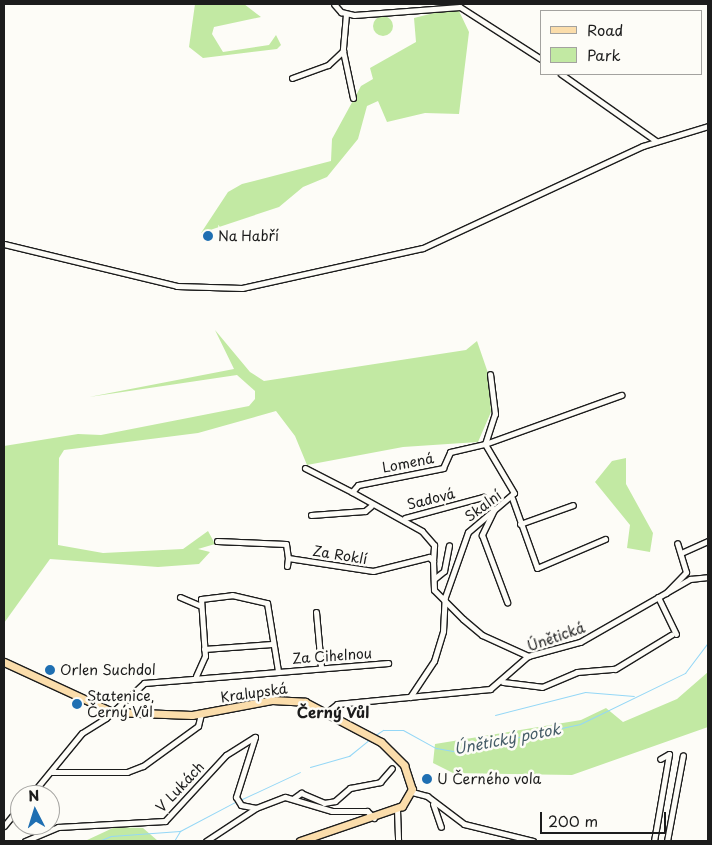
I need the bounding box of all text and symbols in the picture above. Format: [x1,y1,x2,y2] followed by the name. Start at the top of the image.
[540,10,702,75] legend
[587,18,623,41] text: Road
[587,43,621,66] text: Park
[218,228,281,244] place label: Na Habří
[202,230,214,242] marker: Na Habří
[381,450,435,476] street label: Lomená
[405,485,457,513] street label: Sadová
[461,487,505,525] street label: Skalní
[311,542,369,568] street label: Za Roklí
[525,619,587,655] street label: Únětická
[291,645,373,667] street label: Za Cihelnou
[60,662,156,678] place label: Orlen Suchdol
[44,664,56,676] marker: Orlen Suchdol
[220,680,288,706] street label: Kralupská
[87,688,154,720] place label: Statenice, Černý Vůl
[71,698,83,710] marker: Statenice, Černý Vůl
[297,703,369,721] district label: Černý Vůl
[451,719,563,757] water label: Únětický potok
[152,758,208,816] street label: V Lukách
[437,771,542,787] place label: U Černého vola
[421,773,433,785] marker: U Černého vola
[10,785,60,835] north arrow
[27,785,40,806] text: N
[542,802,668,834] scale bar
[548,809,598,832] text: 200 m

